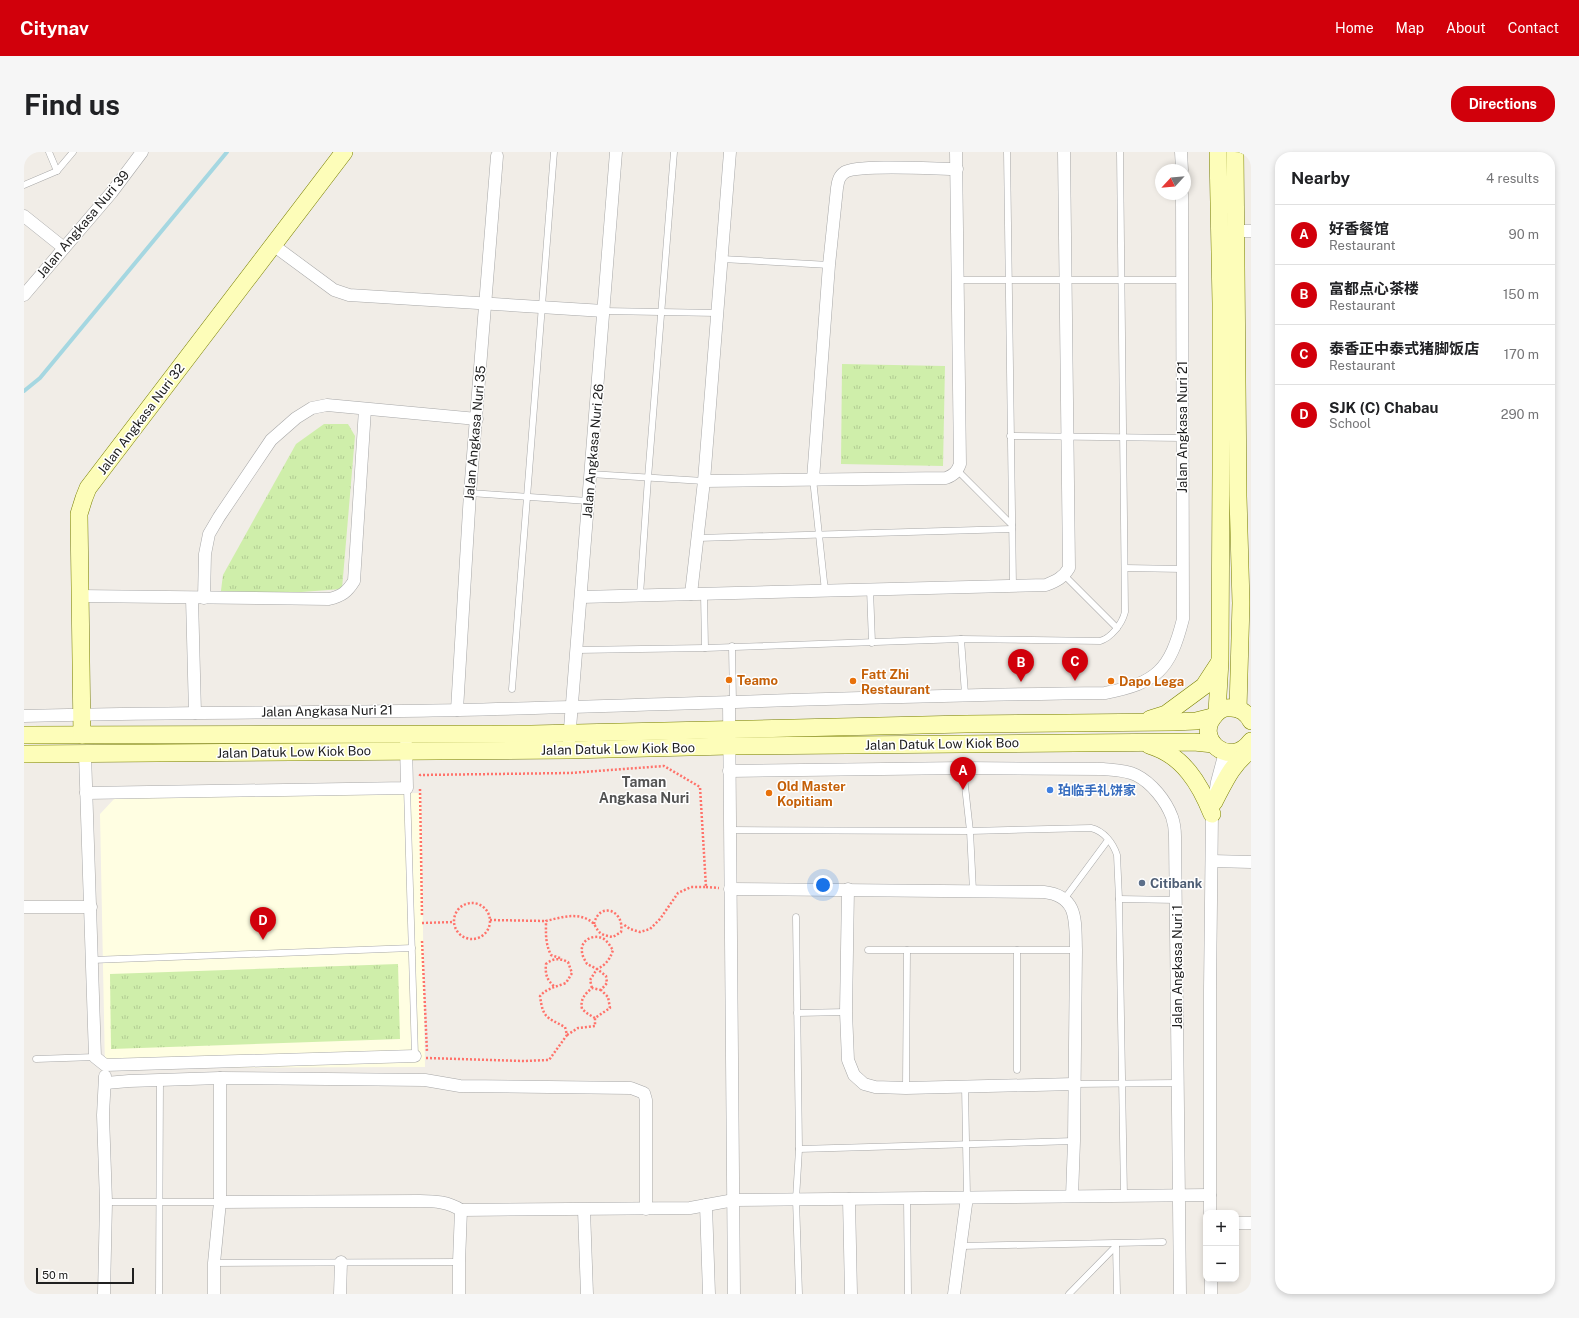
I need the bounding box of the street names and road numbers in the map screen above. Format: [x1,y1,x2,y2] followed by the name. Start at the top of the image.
[34,167,132,281] street label: Jalan Angkasa Nuri 39
[94,360,188,477] street label: Jalan Angkasa Nuri 32
[1175,361,1190,493] street label: Jalan Angkasa Nuri 21
[462,365,488,501] street label: Jalan Angkasa Nuri 35
[580,383,606,519] street label: Jalan Angkasa Nuri 26
[261,702,393,720] street label: Jalan Angkasa Nuri 21
[865,735,1019,753] street label: Jalan Datuk Low Kiok Boo
[541,740,695,758] street label: Jalan Datuk Low Kiok Boo
[217,743,371,761] street label: Jalan Datuk Low Kiok Boo
[1170,905,1185,1029] street label: Jalan Angkasa Nuri 1

